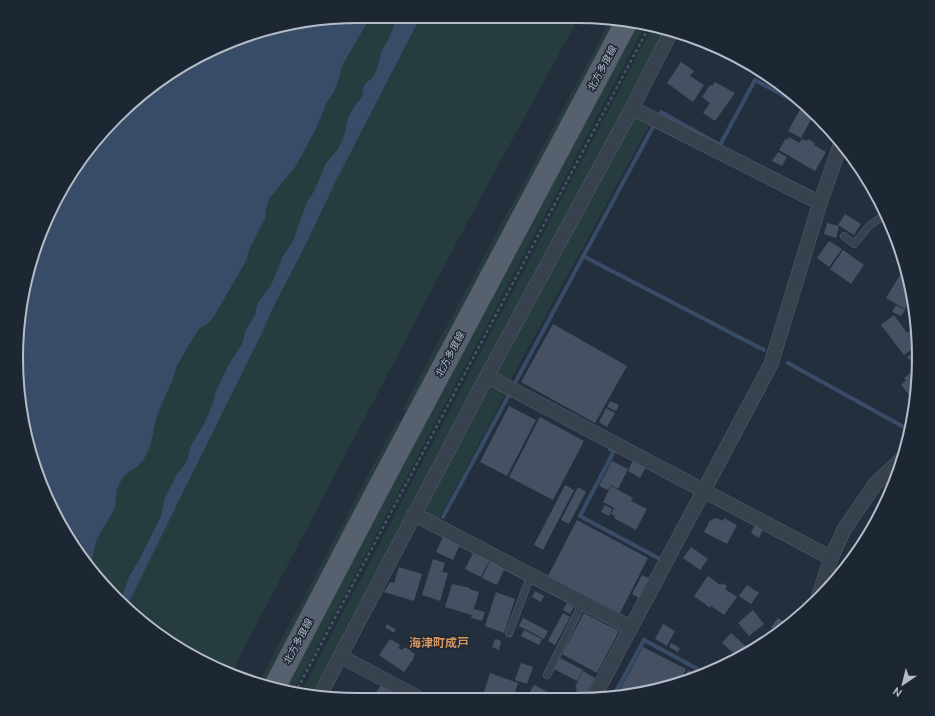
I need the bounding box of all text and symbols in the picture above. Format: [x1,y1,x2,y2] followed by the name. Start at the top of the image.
[585,43,619,93] street label: 北方多度線
[433,329,467,379] street label: 北方多度線
[281,616,315,666] street label: 北方多度線
[409,636,469,649] district label: 海津町成戸
[883,664,923,704] north arrow
[890,685,904,699] text: N

